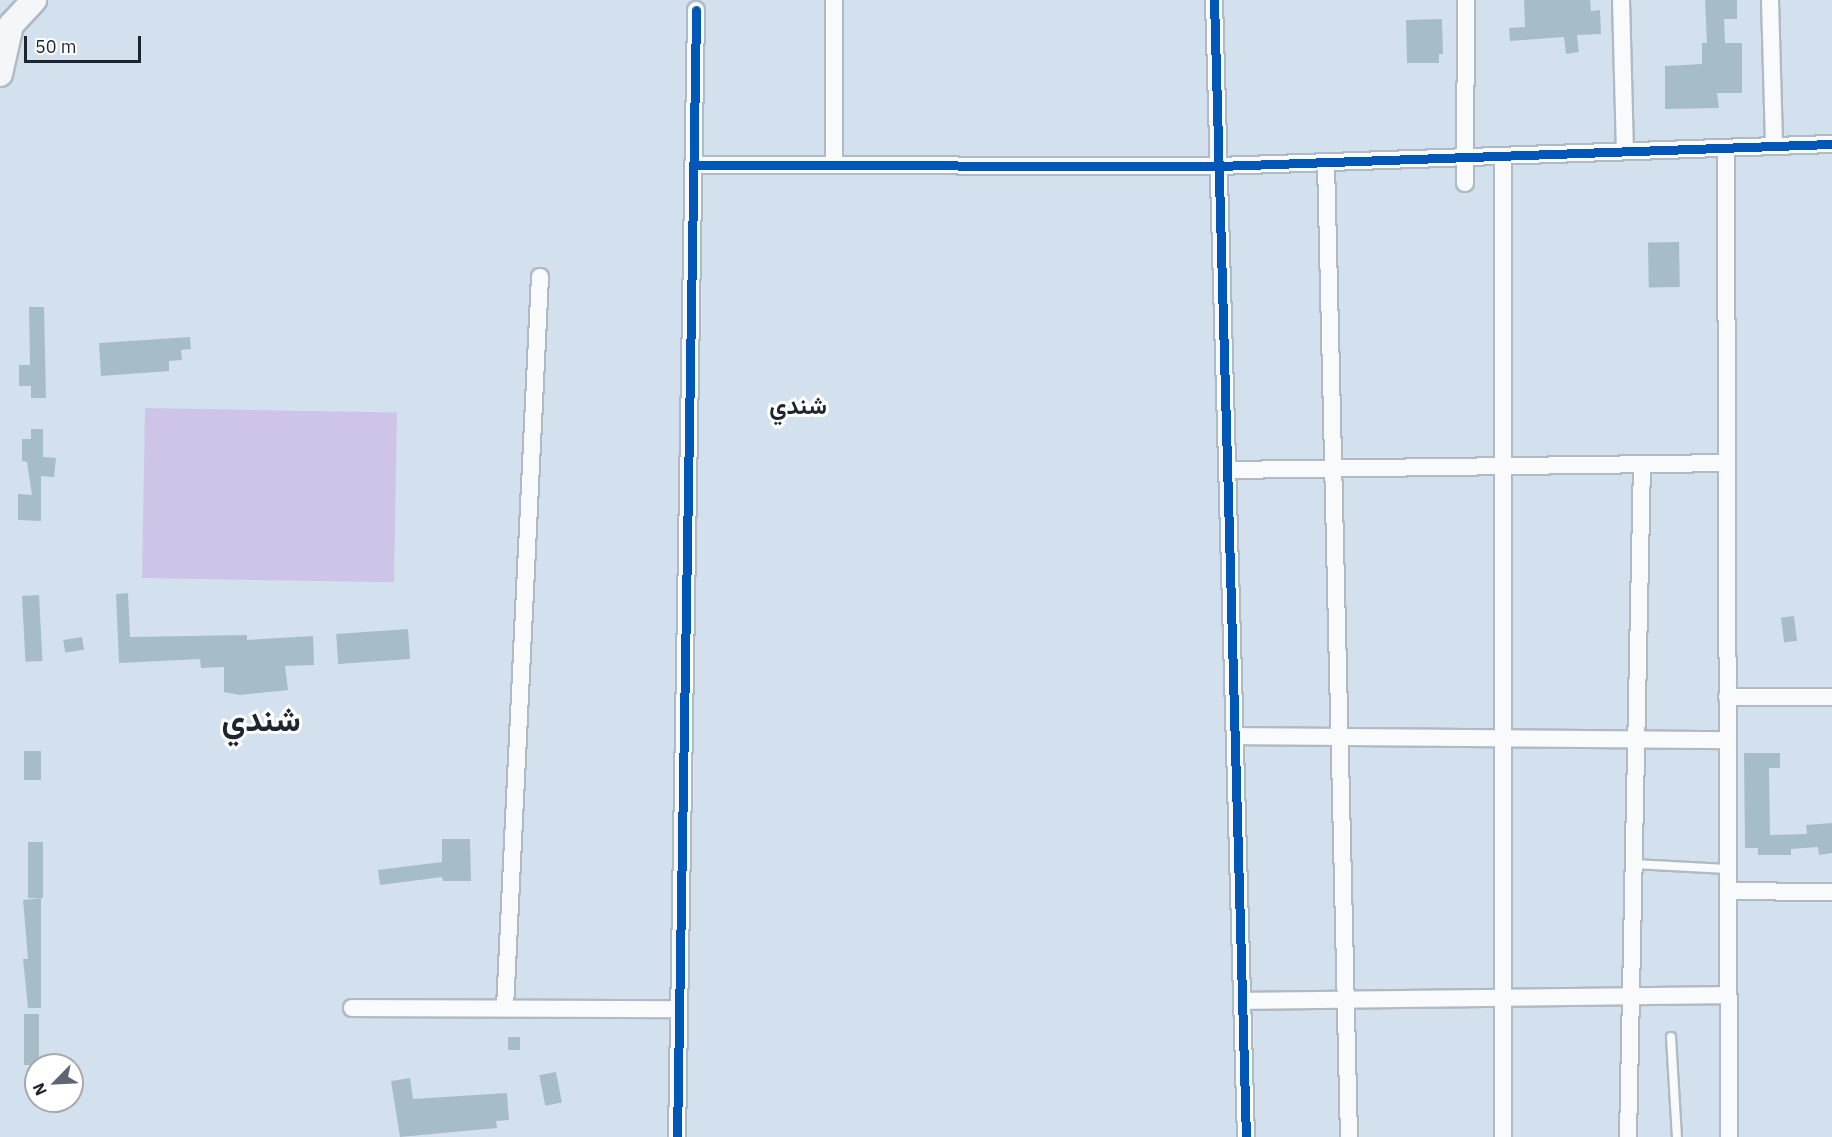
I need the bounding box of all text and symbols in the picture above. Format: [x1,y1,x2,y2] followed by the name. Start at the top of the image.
[27,24,144,62] scale bar
[35,35,77,58] text: 50 m
[769,392,827,420] district label: شندي
[221,699,301,739] district label: شندي
[24,1053,84,1113] north arrow
[28,1080,51,1099] text: N

